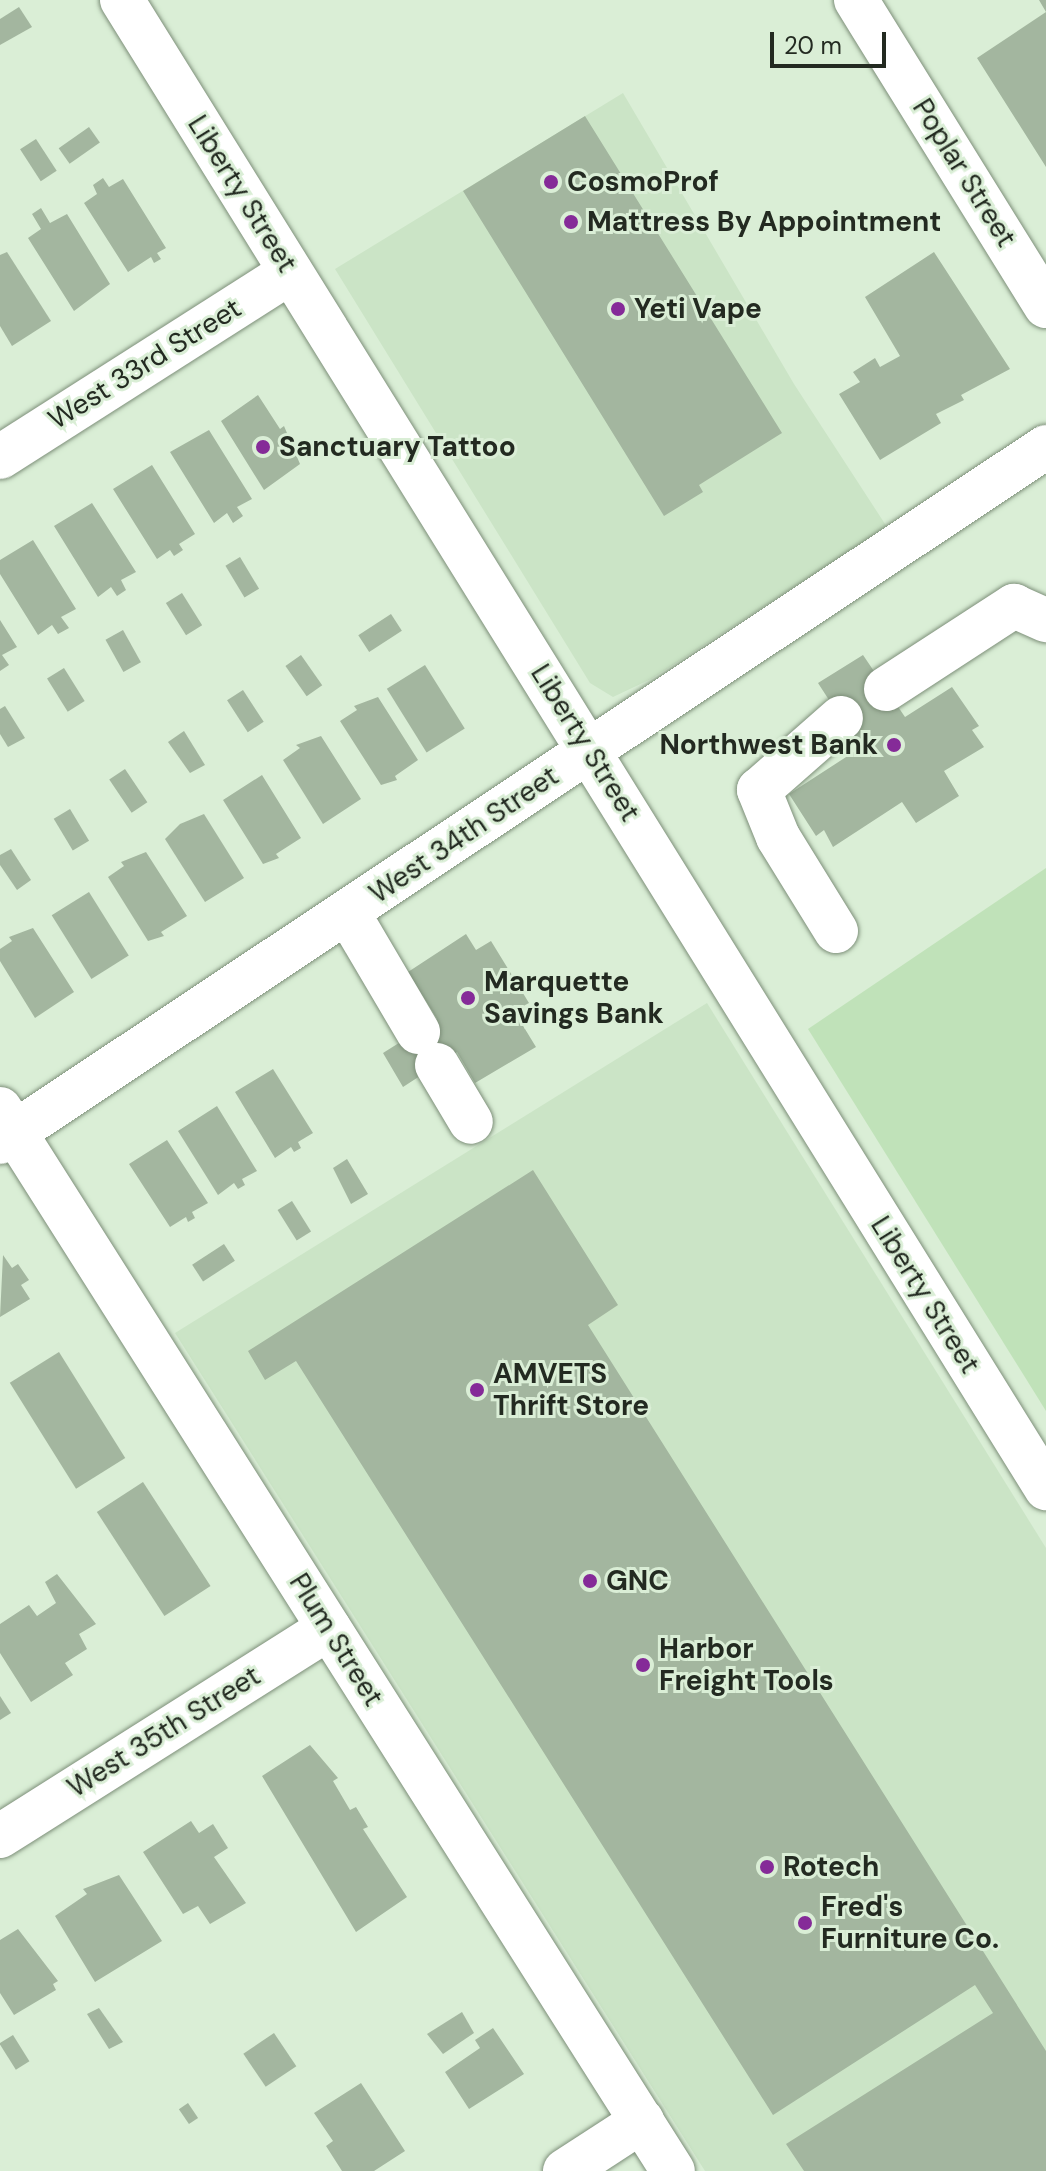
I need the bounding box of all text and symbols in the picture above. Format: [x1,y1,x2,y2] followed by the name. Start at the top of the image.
[774,16,890,66] scale bar
[784,30,842,61] text: 20 m
[905,93,1023,253] street label: Poplar Street
[180,109,304,279] street label: Liberty Street
[567,165,719,199] place label: CosmoProf
[542,173,560,191] marker: CosmoProf
[587,205,941,239] place label: Mattress By Appointment
[562,213,580,231] marker: Mattress By Appointment
[43,291,247,437] street label: West 33rd Street
[634,292,762,326] place label: Yeti Vape
[609,300,627,318] marker: Yeti Vape
[279,430,516,464] place label: Sanctuary Tattoo
[254,438,272,456] marker: Sanctuary Tattoo
[523,658,647,828] street label: Liberty Street
[659,728,878,762] place label: Northwest Bank
[885,736,903,754] marker: Northwest Bank
[363,759,565,911] street label: West 34th Street
[484,965,664,1031] place label: Marquette Savings Bank
[459,989,477,1007] marker: Marquette Savings Bank
[863,1210,987,1380] street label: Liberty Street
[493,1357,649,1423] place label: AMVETS Thrift Store
[468,1381,486,1399] marker: AMVETS Thrift Store
[606,1564,669,1598] place label: GNC
[282,1567,390,1713] street label: Plum Street
[581,1572,599,1590] marker: GNC
[659,1632,834,1698] place label: Harbor Freight Tools
[634,1656,652,1674] marker: Harbor Freight Tools
[61,1659,267,1805] street label: West 35th Street
[783,1850,879,1884] place label: Rotech
[758,1858,776,1876] marker: Rotech
[821,1890,999,1956] place label: Fred's Furniture Co.
[796,1914,814,1932] marker: Fred's Furniture Co.

